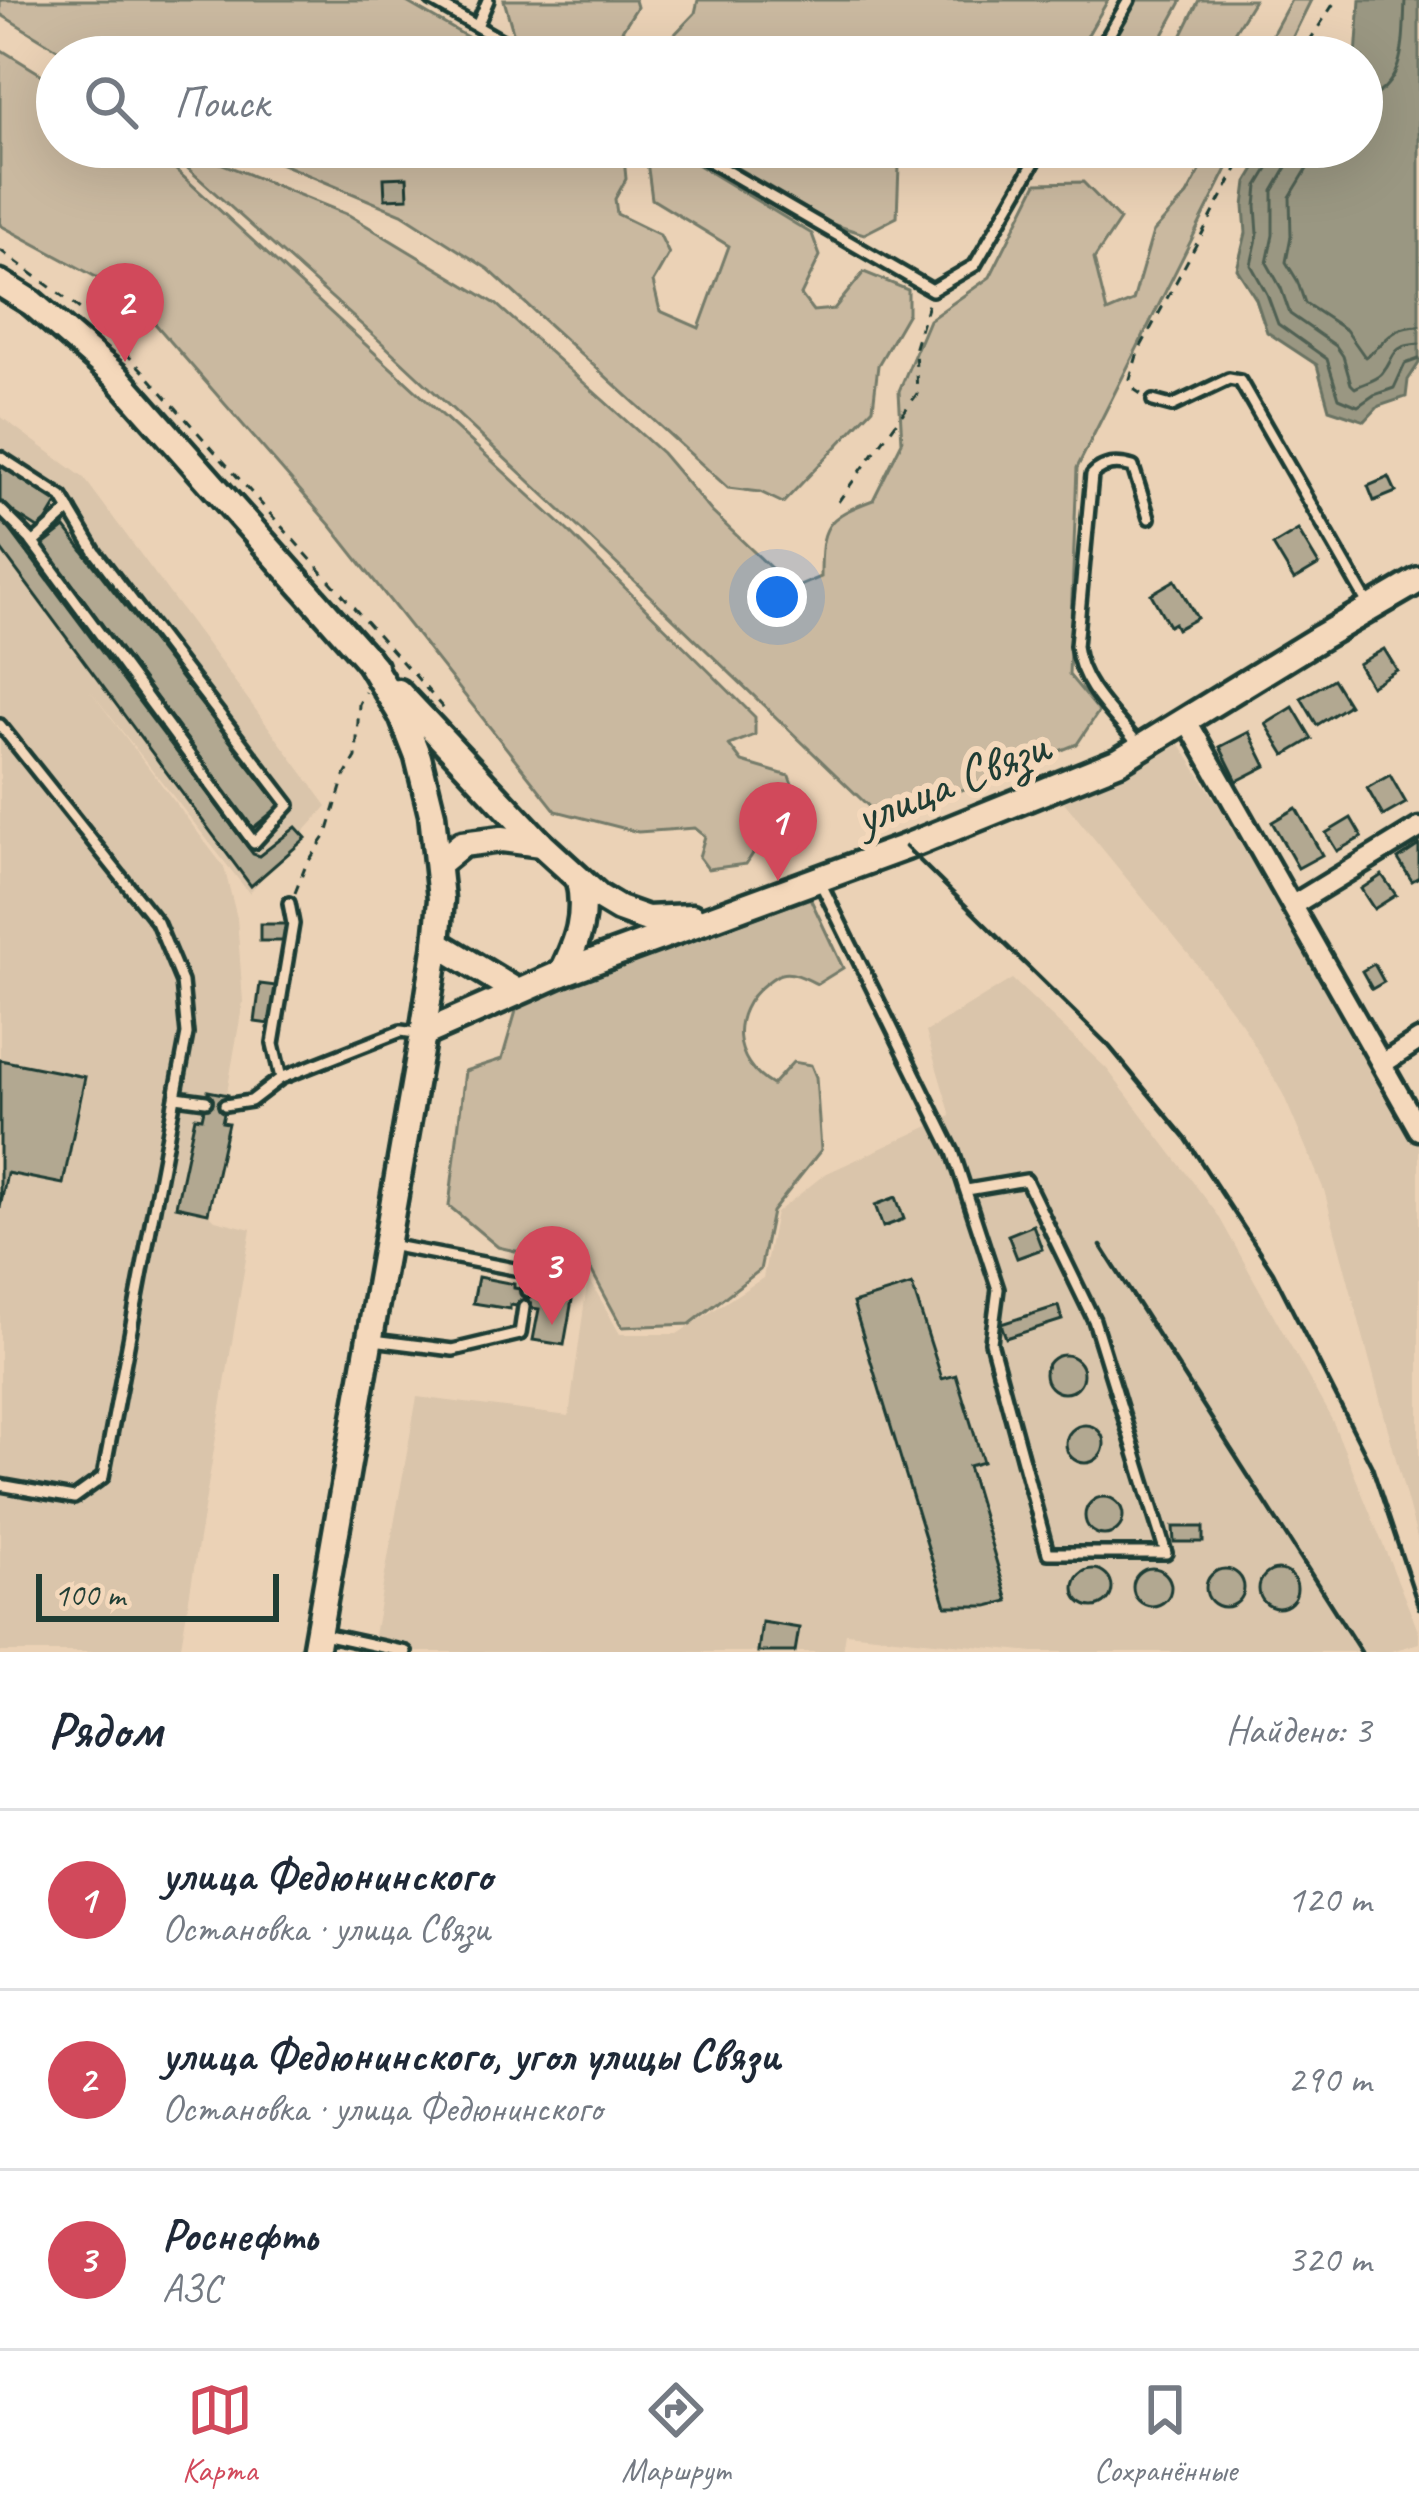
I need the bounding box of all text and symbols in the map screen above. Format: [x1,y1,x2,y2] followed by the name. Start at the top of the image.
[36,36,1383,168] search box
[78,69,144,135] icon: search
[174,74,269,131] text: Поиск
[86,263,164,362] pin: 2
[747,567,807,627] your location
[842,712,1060,850] street label: улица Связи
[739,782,817,881] pin: 1
[513,1226,591,1325] pin: 3
[36,1568,279,1621] scale bar
[54,1574,125,1616] text: 100 m
[48,1698,162,1762] text: Рядом
[1226,1706,1371,1755] text: Найдено: 3
[162,1847,492,1904] text: улица Федюнинского
[78,1875,96,1924] text: 1
[1287,1875,1371,1924] text: 120 m
[162,1904,490,1953] text: Остановка · улица Связи
[162,2027,780,2084] text: улица Федюнинского, угол улицы Связи
[78,2055,96,2104] text: 2
[1287,2055,1371,2104] text: 290 m
[162,2084,602,2133] text: Остановка · улица Федюнинского
[162,2207,317,2264] text: Роснефть
[78,2235,96,2284] text: 3
[1287,2235,1371,2284] text: 320 m
[162,2264,221,2313] text: АЗС
[182,2377,257,2491] tab: Карта
[621,2377,730,2491] tab: Маршрут
[1094,2377,1237,2491] tab: Сохранённые

